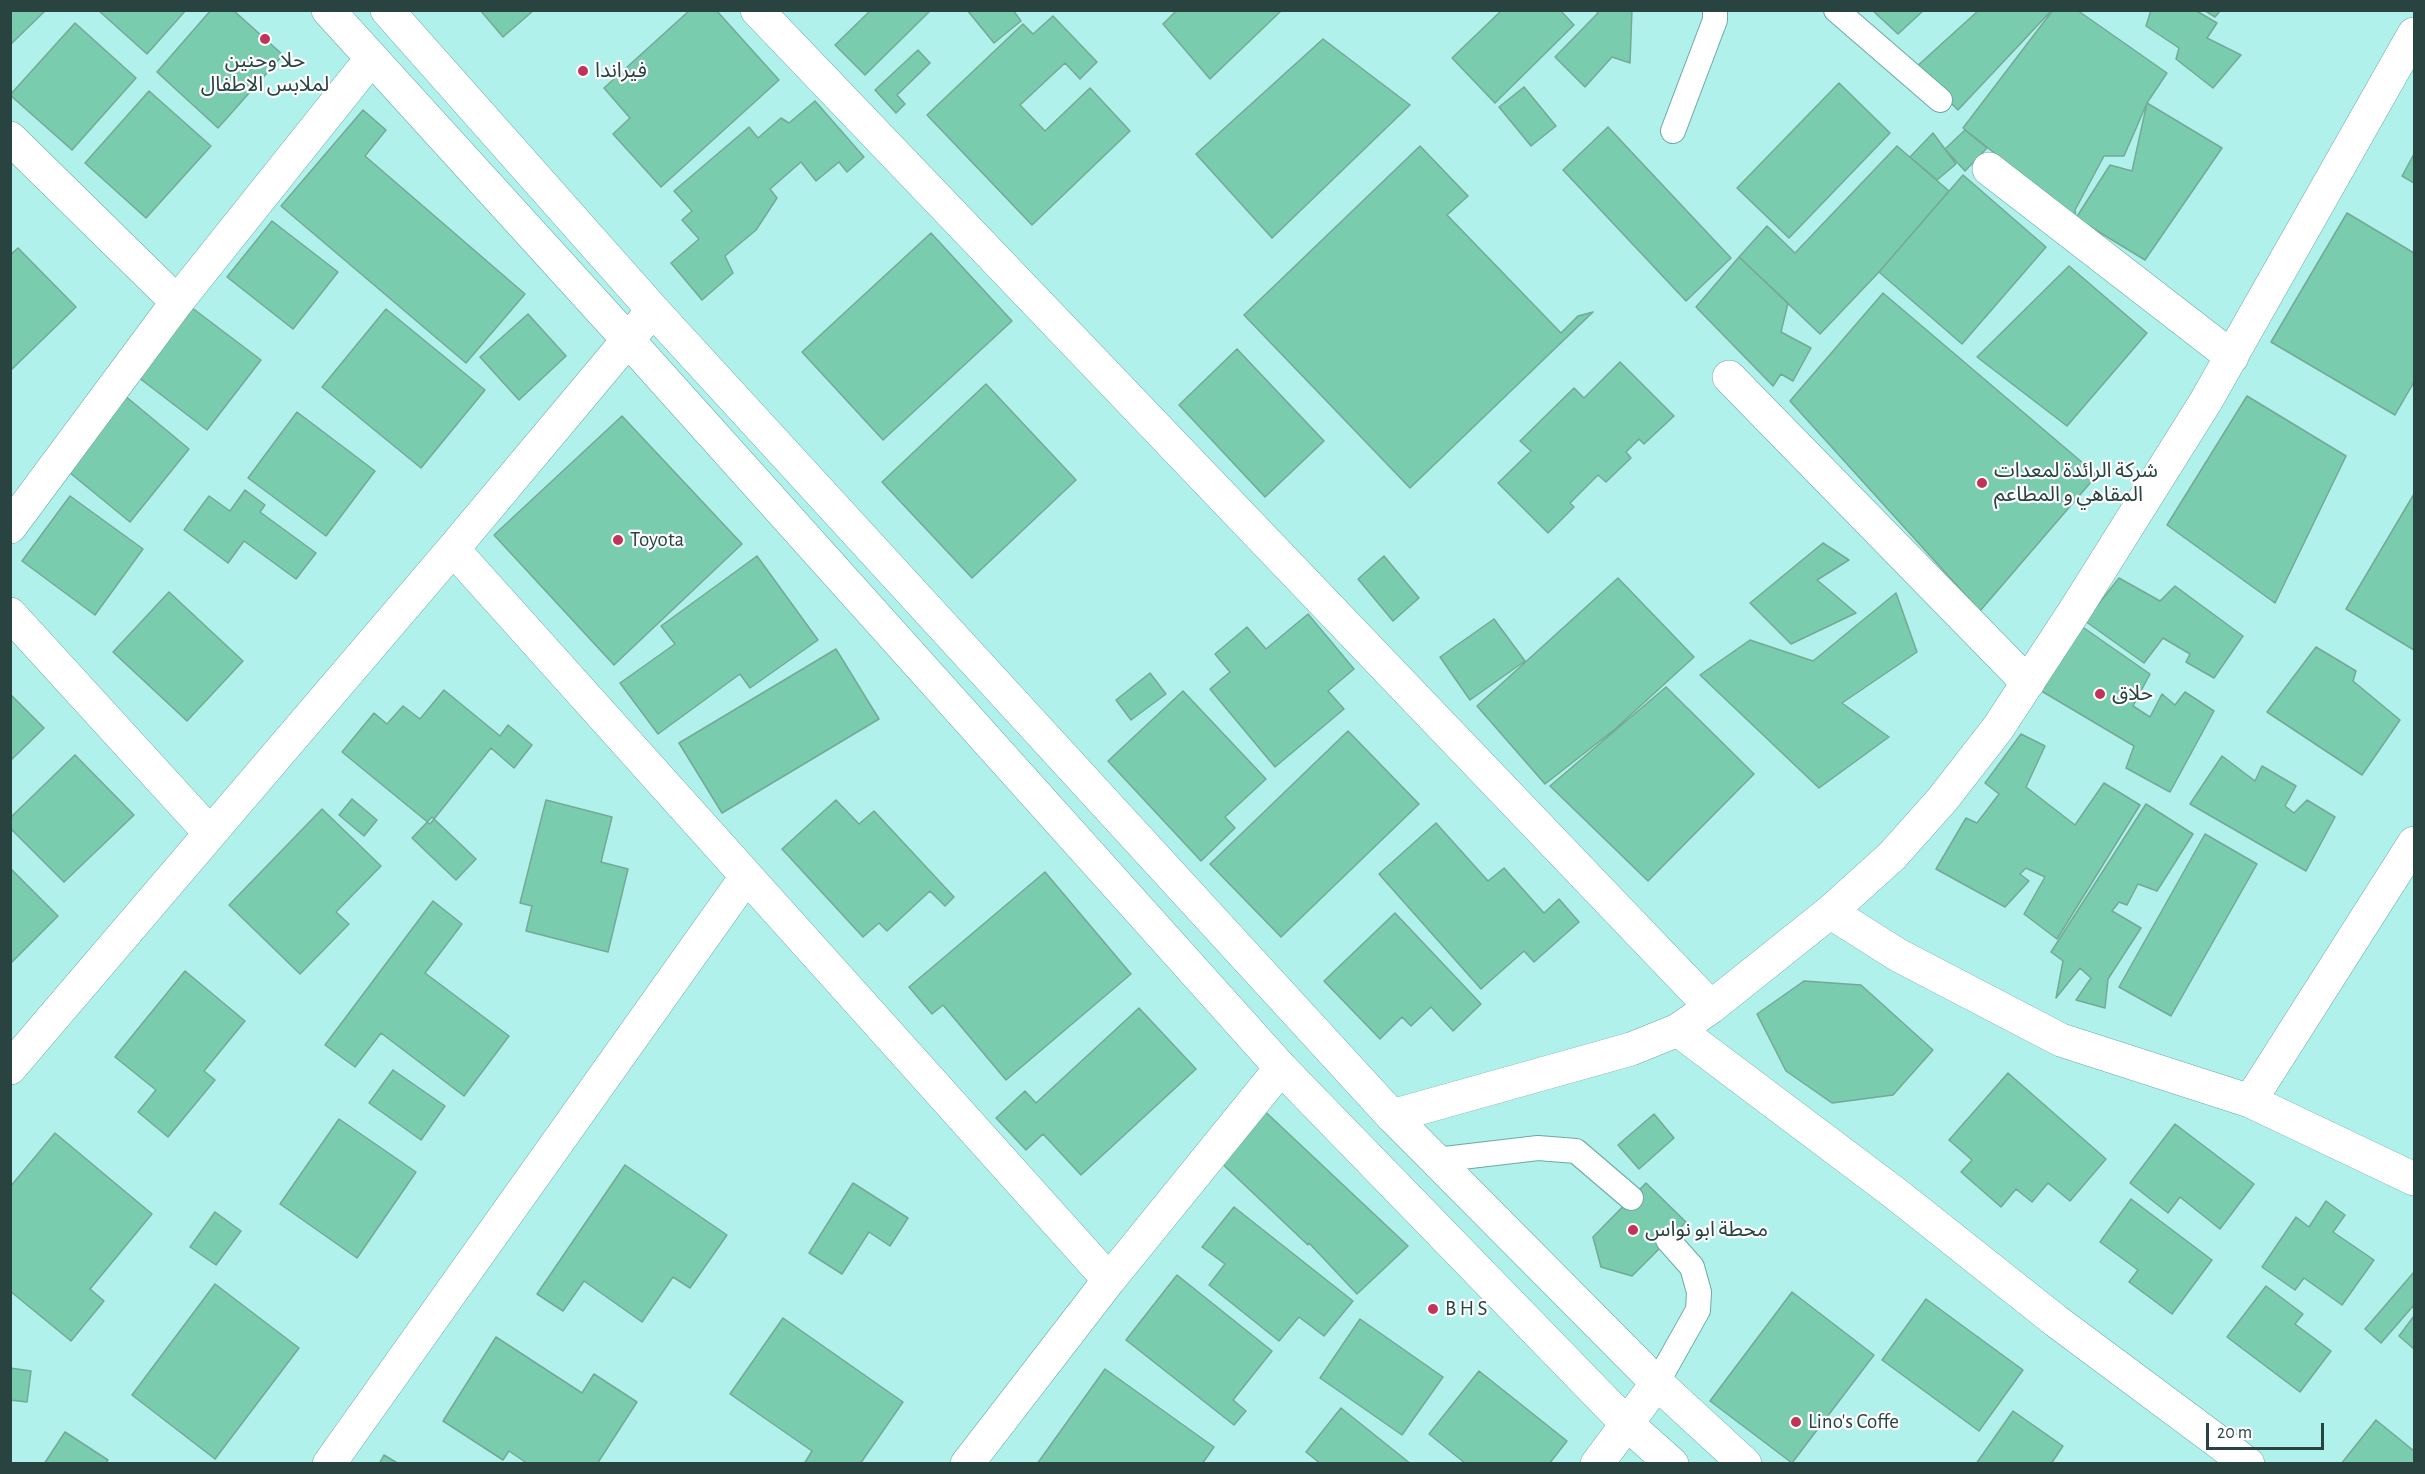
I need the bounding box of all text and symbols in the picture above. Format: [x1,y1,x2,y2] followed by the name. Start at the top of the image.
[258,32,272,46] marker: حلا وحنين لملابس الاطفال
[201,48,329,98] place label: حلا وحنين لملابس الاطفال
[595,58,647,84] place label: فيراندا
[576,64,590,78] marker: فيراندا
[1994,458,2158,508] place label: شركة الرائدة لمعدات المقاهي و المطاعم
[1975,476,1989,490] marker: شركة الرائدة لمعدات المقاهي و المطاعم
[630,527,684,553] place label: Toyota
[611,533,625,547] marker: Toyota
[2112,681,2153,707] place label: حلاق
[2093,687,2107,701] marker: حلاق
[1645,1217,1768,1243] place label: محطة ابو نواس
[1626,1223,1640,1237] marker: محطة ابو نواس
[1445,1296,1487,1322] place label: B H S
[1426,1302,1440,1316] marker: B H S
[1808,1409,1899,1435] place label: Lino's Coffe
[2209,1411,2328,1449] scale bar
[1789,1415,1803,1429] marker: Lino's Coffe
[2217,1424,2252,1442] text: 20 m

